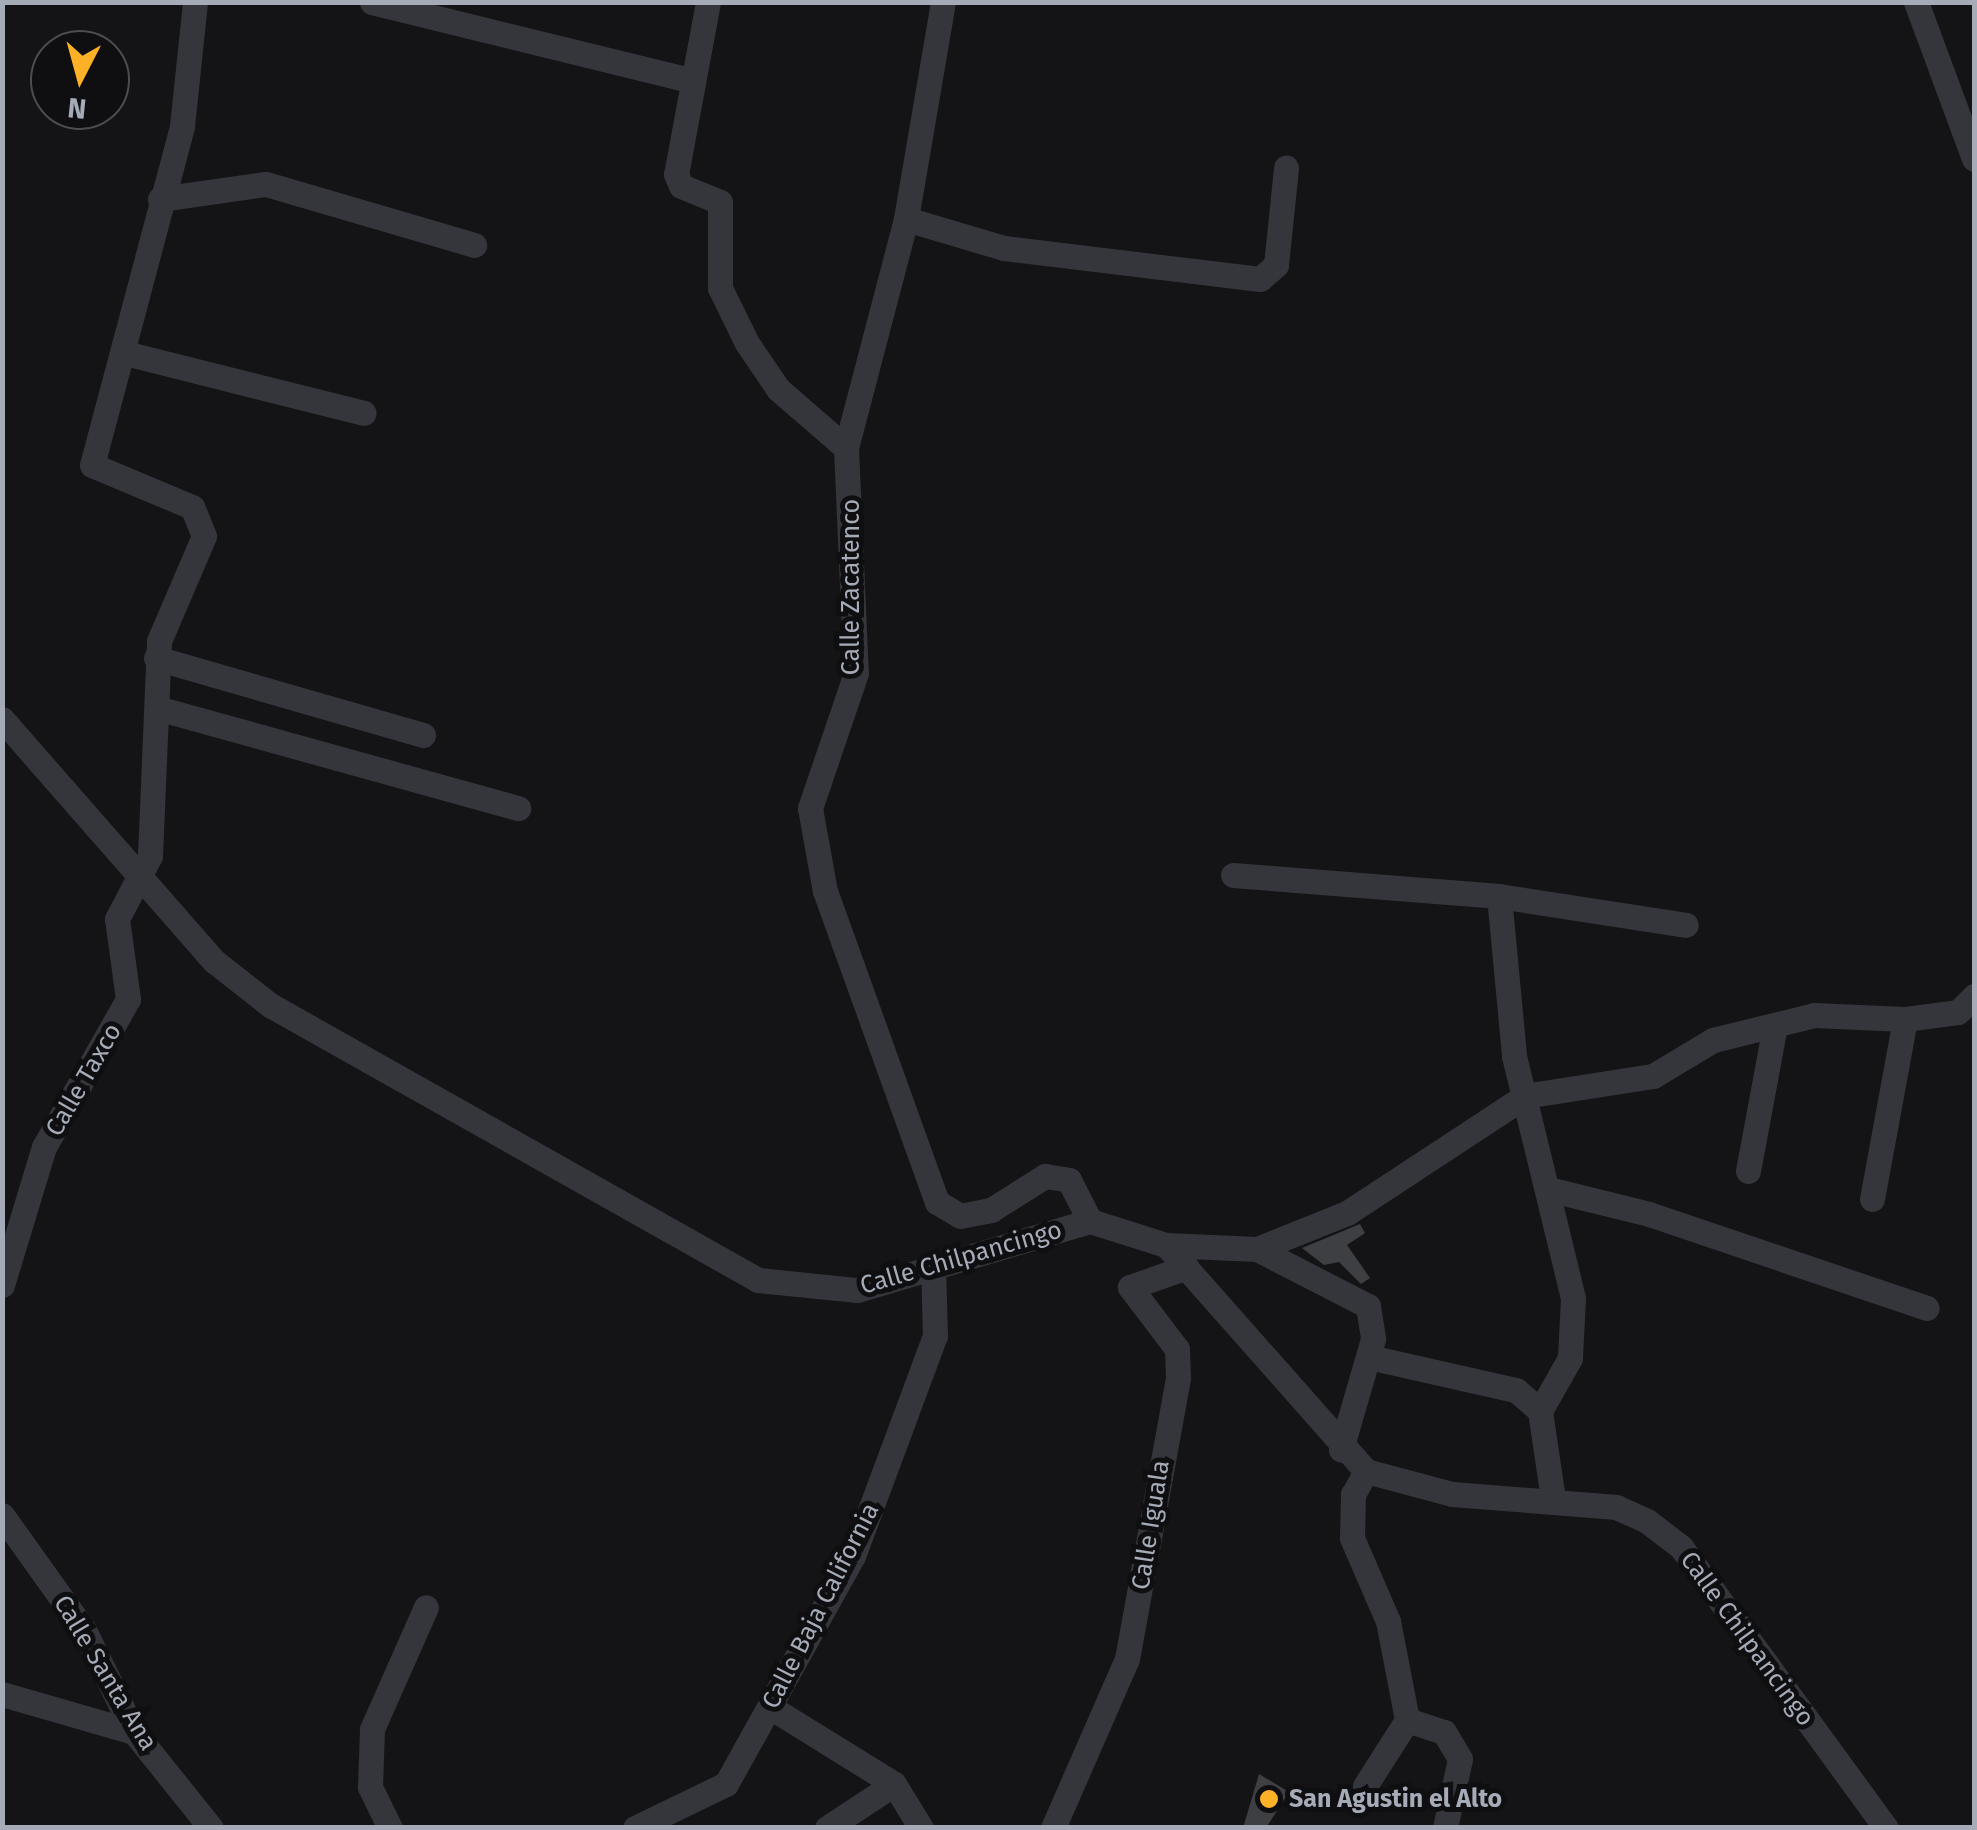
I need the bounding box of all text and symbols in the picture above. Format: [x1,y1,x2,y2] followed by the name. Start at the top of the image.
[30,30,130,130] north arrow
[66,91,88,126] text: N
[836,499,866,675] street label: Calle Zacatenco
[40,1018,128,1142] street label: Calle Taxco
[857,1215,1065,1301] street label: Calle Chilpancingo
[1126,1458,1176,1592] street label: Calle Iguala
[756,1498,886,1714] street label: Calle Baja California
[1674,1546,1820,1732] street label: Calle Chilpancingo
[47,1590,163,1756] street label: Calle Santa Ana
[1289,1784,1502,1814] place label: San Agustin el Alto
[1258,1788,1280,1810] marker: San Agustin el Alto

